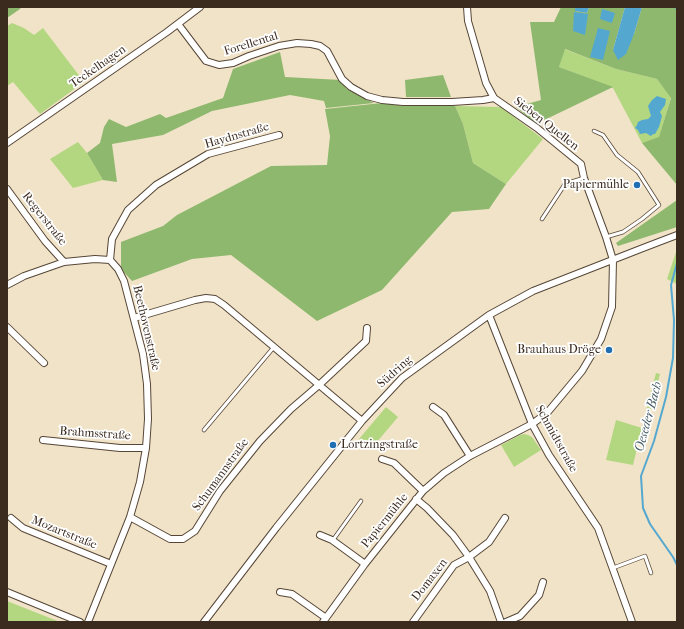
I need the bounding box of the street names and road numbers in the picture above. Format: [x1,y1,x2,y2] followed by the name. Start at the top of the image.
[222,29,280,59] street label: Forellental
[67,42,129,92] street label: Teckelhagen
[511,94,581,154] street label: Sieben Quellen
[203,120,271,152] street label: Haydnstraße
[19,189,69,249] street label: Regerstraße
[129,284,163,372] street label: Beethovenstraße
[375,353,415,391] street label: Südring
[532,403,580,475] street label: Schmidtstraße
[59,424,131,444] street label: Brahmsstraße
[190,436,252,514] street label: Schumannstraße
[359,491,411,551] street label: Papiermühle
[29,513,99,553] street label: Mozartstraße
[409,556,451,604] street label: Domaxen

